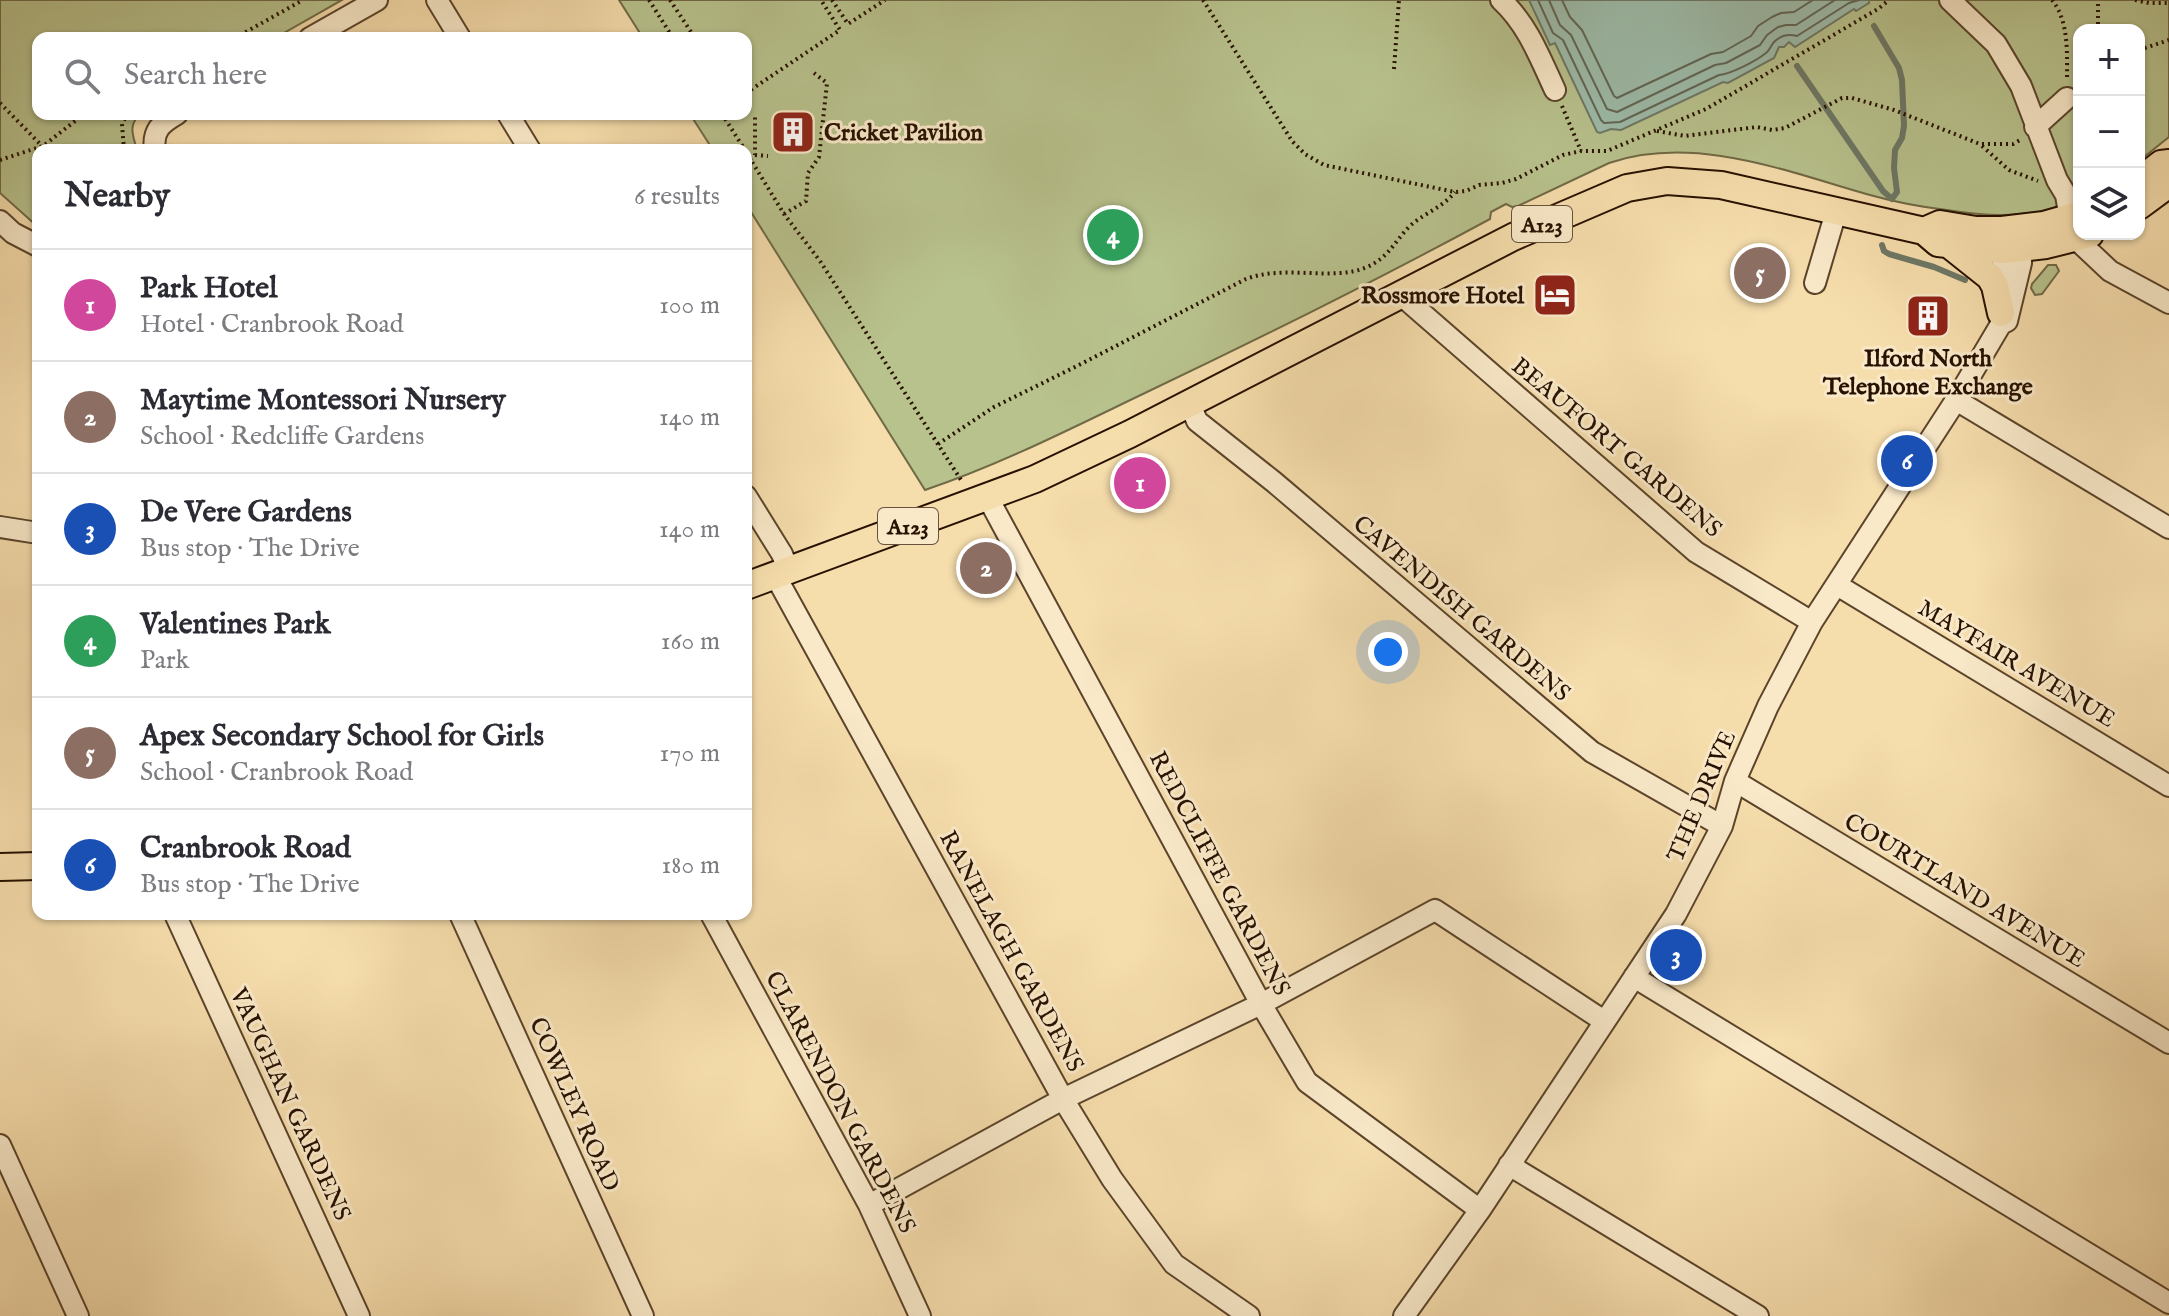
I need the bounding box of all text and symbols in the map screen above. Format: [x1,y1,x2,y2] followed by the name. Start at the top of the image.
[2073,24,2145,240] map controls
[2073,24,2145,96] button: +
[32,32,752,120] search box
[60,54,104,98] icon: search
[124,57,267,95] text: Search here
[2073,96,2145,168] button: −
[769,108,817,156] building icon: Cricket Pavilion
[824,118,983,149] place label: Cricket Pavilion
[2073,168,2145,240] button: layers
[64,175,170,218] text: Nearby
[634,180,720,213] text: 6 results
[1087,205,1139,265] pin: 4
[1512,206,1572,242] road number: A123
[1734,243,1786,303] pin: 5
[140,270,277,308] text: Park Hotel
[1531,271,1579,319] hotel icon: Rossmore Hotel
[1361,281,1524,312] place label: Rossmore Hotel
[85,289,95,322] text: 1
[659,289,720,322] text: 100 m
[1904,292,1952,340] building icon: Ilford North Telephone Exchange
[140,308,404,341] text: Hotel · Cranbrook Road
[1822,344,2033,403] place label: Ilford North Telephone Exchange
[1504,351,1728,545] street label: BEAUFORT GARDENS
[140,382,506,420] text: Maytime Montessori Nursery
[84,401,96,434] text: 2
[659,401,720,434] text: 140 m
[140,420,424,453] text: School · Redcliffe Gardens
[1881,431,1933,491] pin: 6
[1114,453,1166,513] pin: 1
[140,494,352,532] text: De Vere Gardens
[878,508,938,544] road number: A123
[1346,509,1576,709] street label: CAVENDISH GARDENS
[85,513,95,546] text: 3
[659,513,720,546] text: 140 m
[140,532,360,565] text: Bus stop · The Drive
[960,538,1012,598] pin: 2
[1912,593,2121,735] street label: MAYFAIR AVENUE
[140,606,331,644] text: Valentines Park
[84,625,96,658] text: 4
[661,625,720,658] text: 160 m
[1368,632,1408,672] your location
[140,644,189,677] text: Park
[140,718,544,756] text: Apex Secondary School for Girls
[1661,726,1744,867] street label: THE DRIVE
[85,737,95,770] text: 5
[660,737,720,770] text: 170 m
[1141,746,1296,1001] street label: REDCLIFFE GARDENS
[140,756,413,789] text: School · Cranbrook Road
[1838,807,2091,976] street label: COURTLAND AVENUE
[931,826,1090,1078] street label: RANELAGH GARDENS
[140,830,351,868] text: Cranbrook Road
[85,849,95,882] text: 6
[662,849,720,882] text: 180 m
[140,868,360,901] text: Bus stop · The Drive
[1650,925,1702,985] pin: 3
[757,966,922,1239] street label: CLARENDON GARDENS
[222,982,357,1226] street label: VAUGHAN GARDENS
[521,1013,626,1196] street label: COWLEY ROAD

